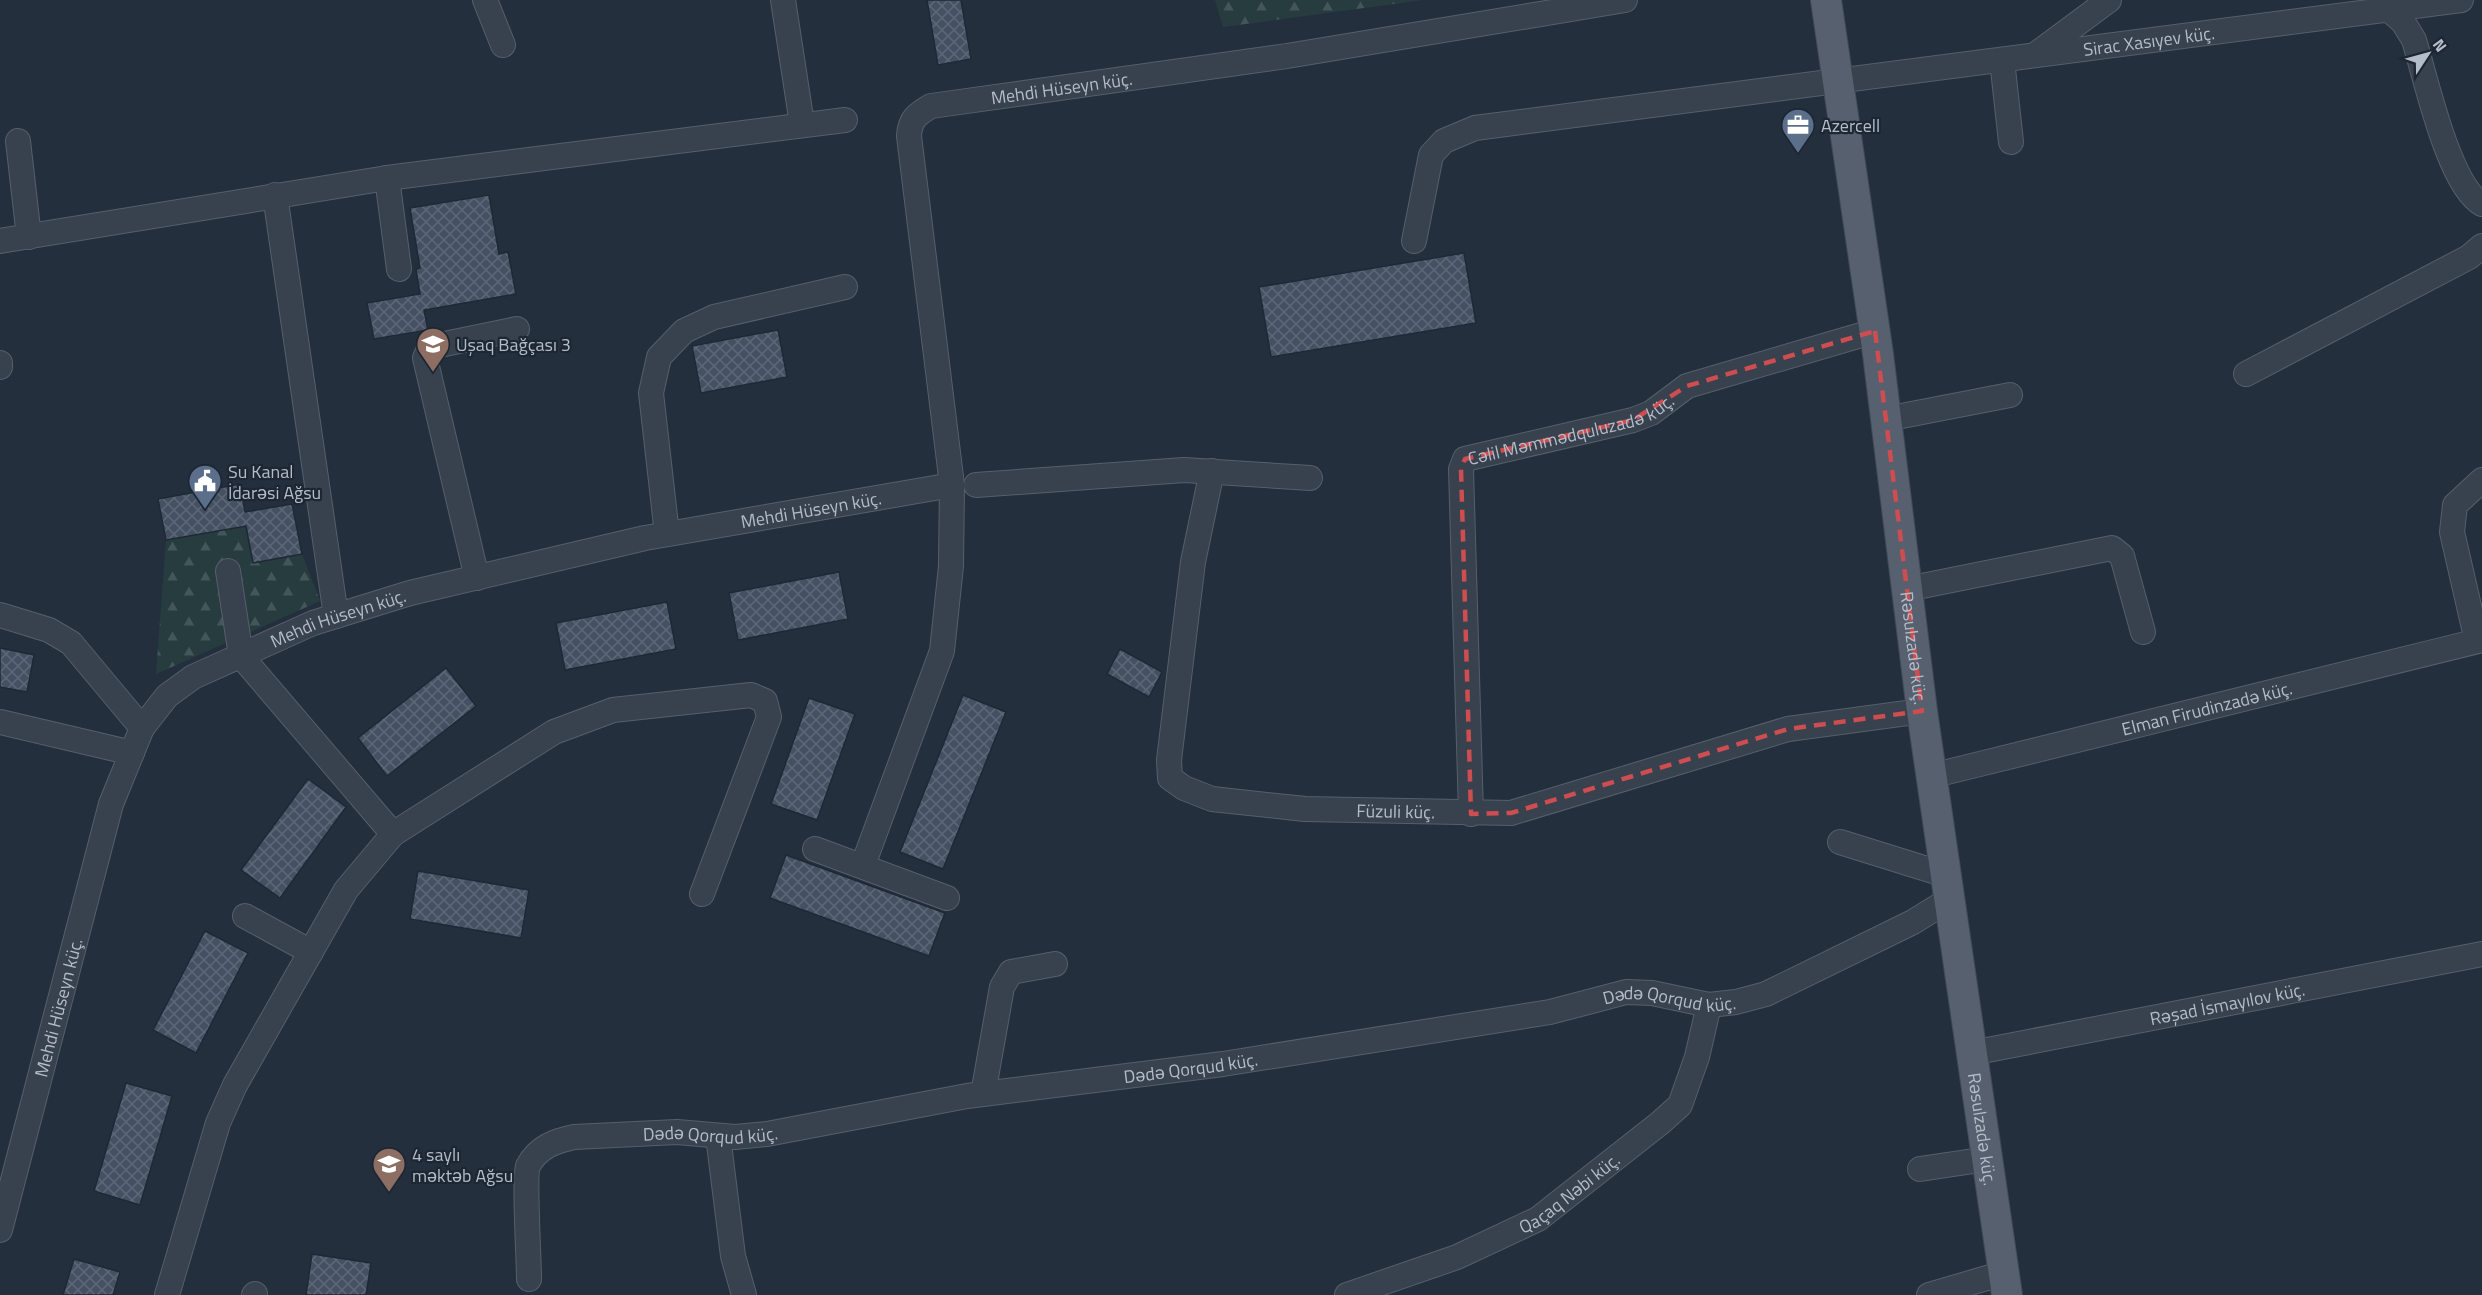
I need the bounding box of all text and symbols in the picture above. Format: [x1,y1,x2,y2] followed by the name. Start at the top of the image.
[2082,19,2216,62] street label: Sirac Xasıyev küç.
[2398,24,2458,84] north arrow
[2427,34,2453,57] text: N
[989,64,1134,111] street label: Mehdi Hüseyn küç.
[1780,107,1816,154] office icon: Azercell
[1821,112,1880,139] place label: Azercell
[415,326,451,373] school or university icon: Uşaq Bağçası 3
[456,331,571,358] place label: Uşaq Bağçası 3
[1465,387,1679,471] street label: Cəlil Məmmədquluzadə küç.
[228,458,321,506] place label: Su Kanal İdarəsi Ağsu
[187,463,223,510] public building icon: Su Kanal İdarəsi Ağsu
[738,484,883,535] street label: Mehdi Hüseyn küç.
[266,582,409,654] street label: Mehdi Hüseyn küç.
[1894,590,1935,706] street label: Rəsulzadə küç.
[2119,674,2295,742] street label: Elman Firudinzadə küç.
[1356,797,1435,825] street label: Füzuli küç.
[27,935,89,1080] street label: Mehdi Hüseyn küç.
[2147,975,2307,1032] street label: Rəşad İsmayılov küç.
[1600,978,1737,1019] street label: Dədə Qorqud küç.
[1122,1045,1260,1090] street label: Dədə Qorqud küç.
[1961,1071,2004,1187] street label: Rəsulzadə küç.
[642,1118,780,1151] street label: Dədə Qorqud küç.
[412,1141,513,1189] place label: 4 saylı məktəb Ağsu
[371,1146,407,1193] school or university icon: 4 saylı məktəb Ağsu
[1514,1146,1625,1240] street label: Qaçaq Nəbi küç.

